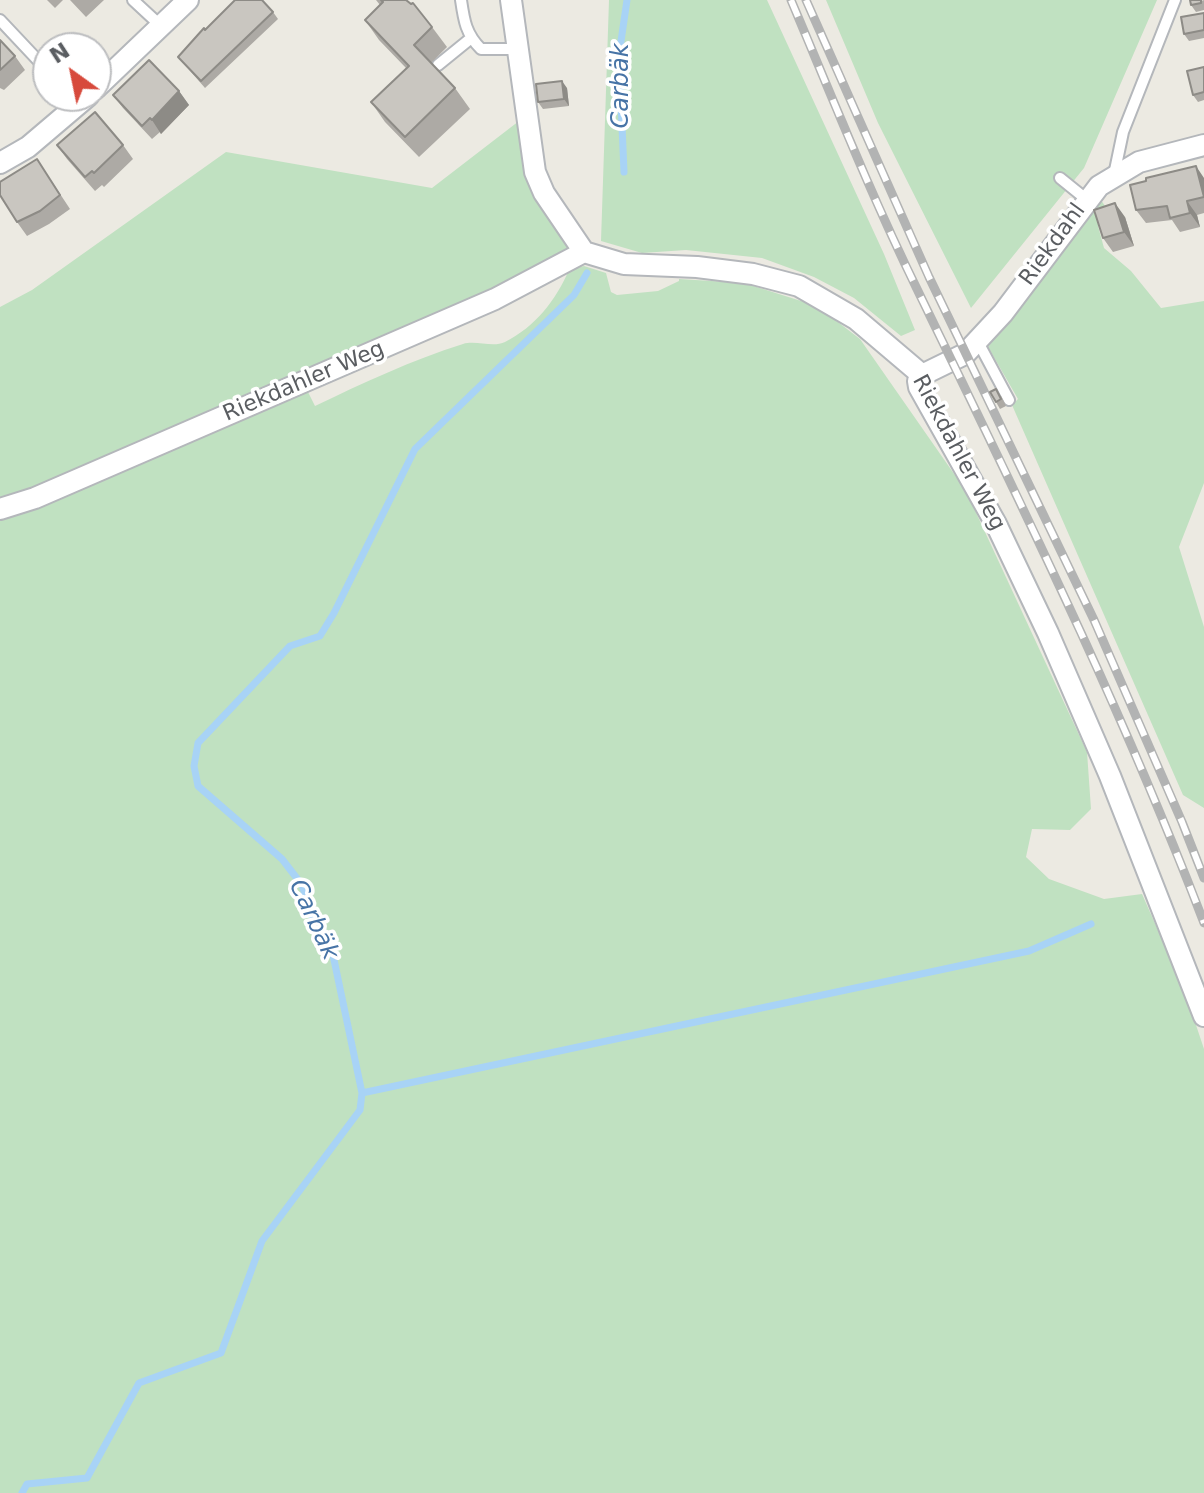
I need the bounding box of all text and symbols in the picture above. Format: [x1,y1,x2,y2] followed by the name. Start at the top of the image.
[32,32,112,112] north arrow
[45,38,74,69] text: N
[608,43,636,129] water label: Carbäk
[1014,199,1092,291] street label: Riekdahl
[219,336,389,428] street label: Riekdahler Weg
[906,371,1010,535] street label: Riekdahler Weg
[282,875,344,965] water label: Carbäk

